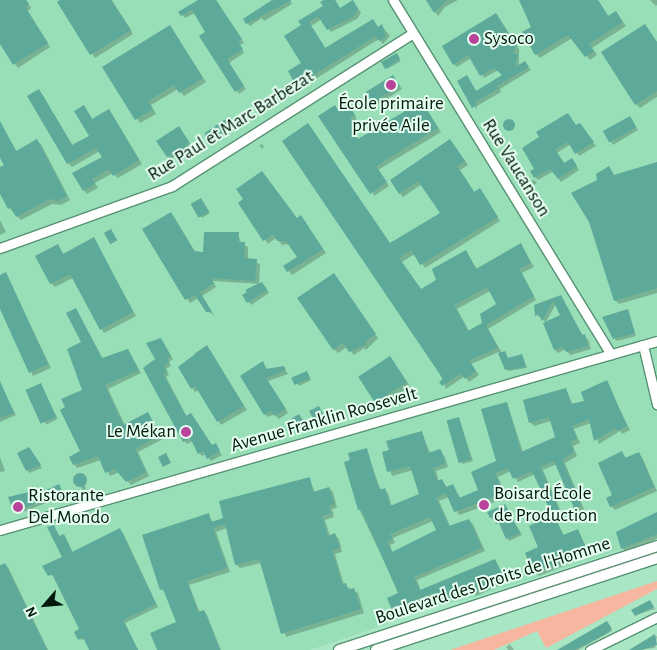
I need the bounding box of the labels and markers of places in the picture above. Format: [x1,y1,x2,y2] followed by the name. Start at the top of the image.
[484,28,534,50] place label: Sysoco
[468,33,480,45] marker: Sysoco
[385,79,397,91] marker: École primaire privée Aile
[338,93,444,137] place label: École primaire privée Aile
[106,421,176,443] place label: Le Mékan
[180,426,192,438] marker: Le Mékan
[494,483,597,527] place label: Boisard École de Production
[28,485,110,529] place label: Ristorante Del Mondo
[478,499,490,511] marker: Boisard École de Production
[12,501,24,513] marker: Ristorante Del Mondo

